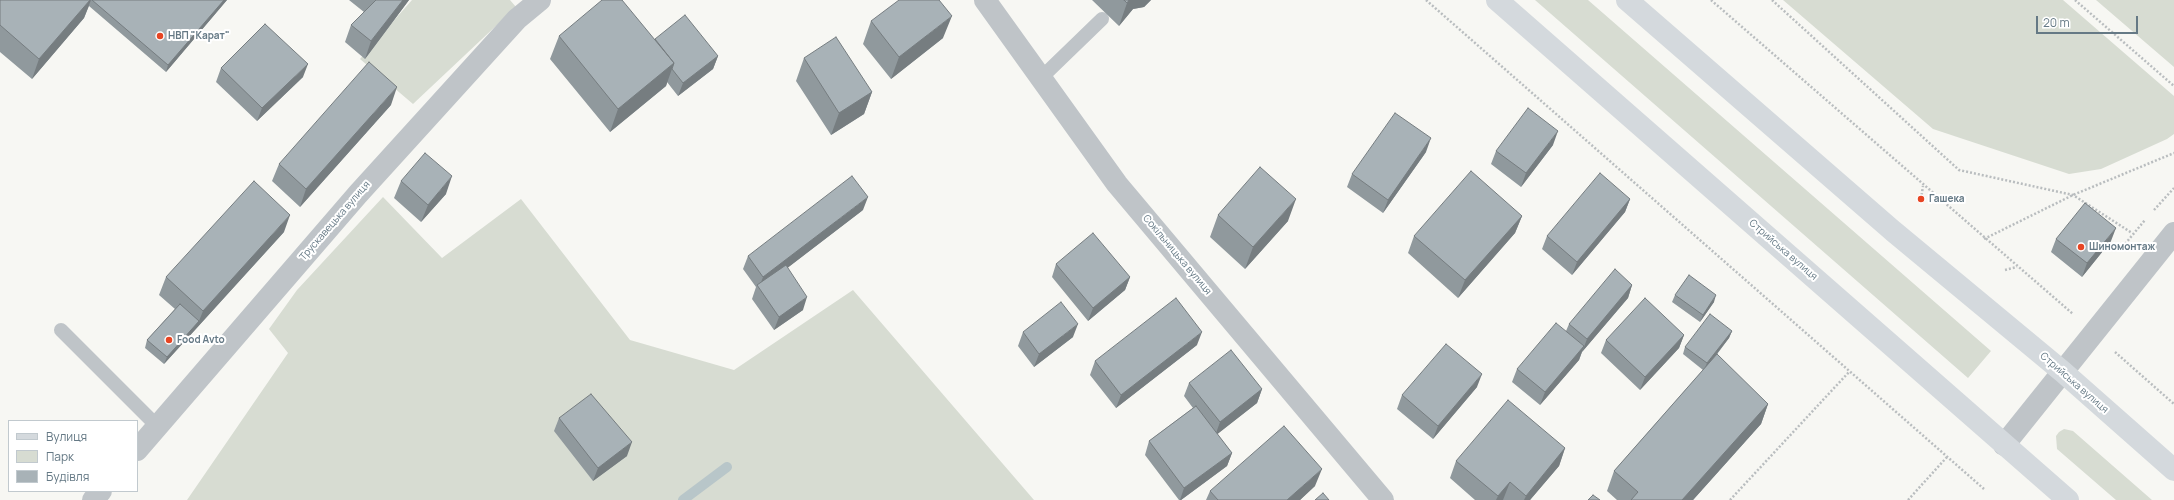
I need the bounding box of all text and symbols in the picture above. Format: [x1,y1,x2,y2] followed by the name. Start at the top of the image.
[2038,8,2140,34] scale bar
[2043,14,2070,31] text: 20 m
[168,30,230,42] place label: НВП "Карат"
[155,31,165,41] marker: НВП "Карат"
[297,179,373,263] street label: Трускавецька вулиця
[1929,193,1965,205] place label: Гашека
[1916,194,1926,204] marker: Гашека
[1140,213,1214,297] street label: Сокільницька вулиця
[1746,217,1820,283] street label: Стрийська вулиця
[2089,241,2155,253] place label: Шиномонтаж
[2076,242,2086,252] marker: Шиномонтаж
[177,334,225,346] place label: Food Avto
[164,335,174,345] marker: Food Avto
[2037,350,2111,416] street label: Стрийська вулиця
[8,420,138,492] legend
[46,428,87,445] text: Вулиця
[46,448,74,465] text: Парк
[46,468,89,485] text: Будівля

